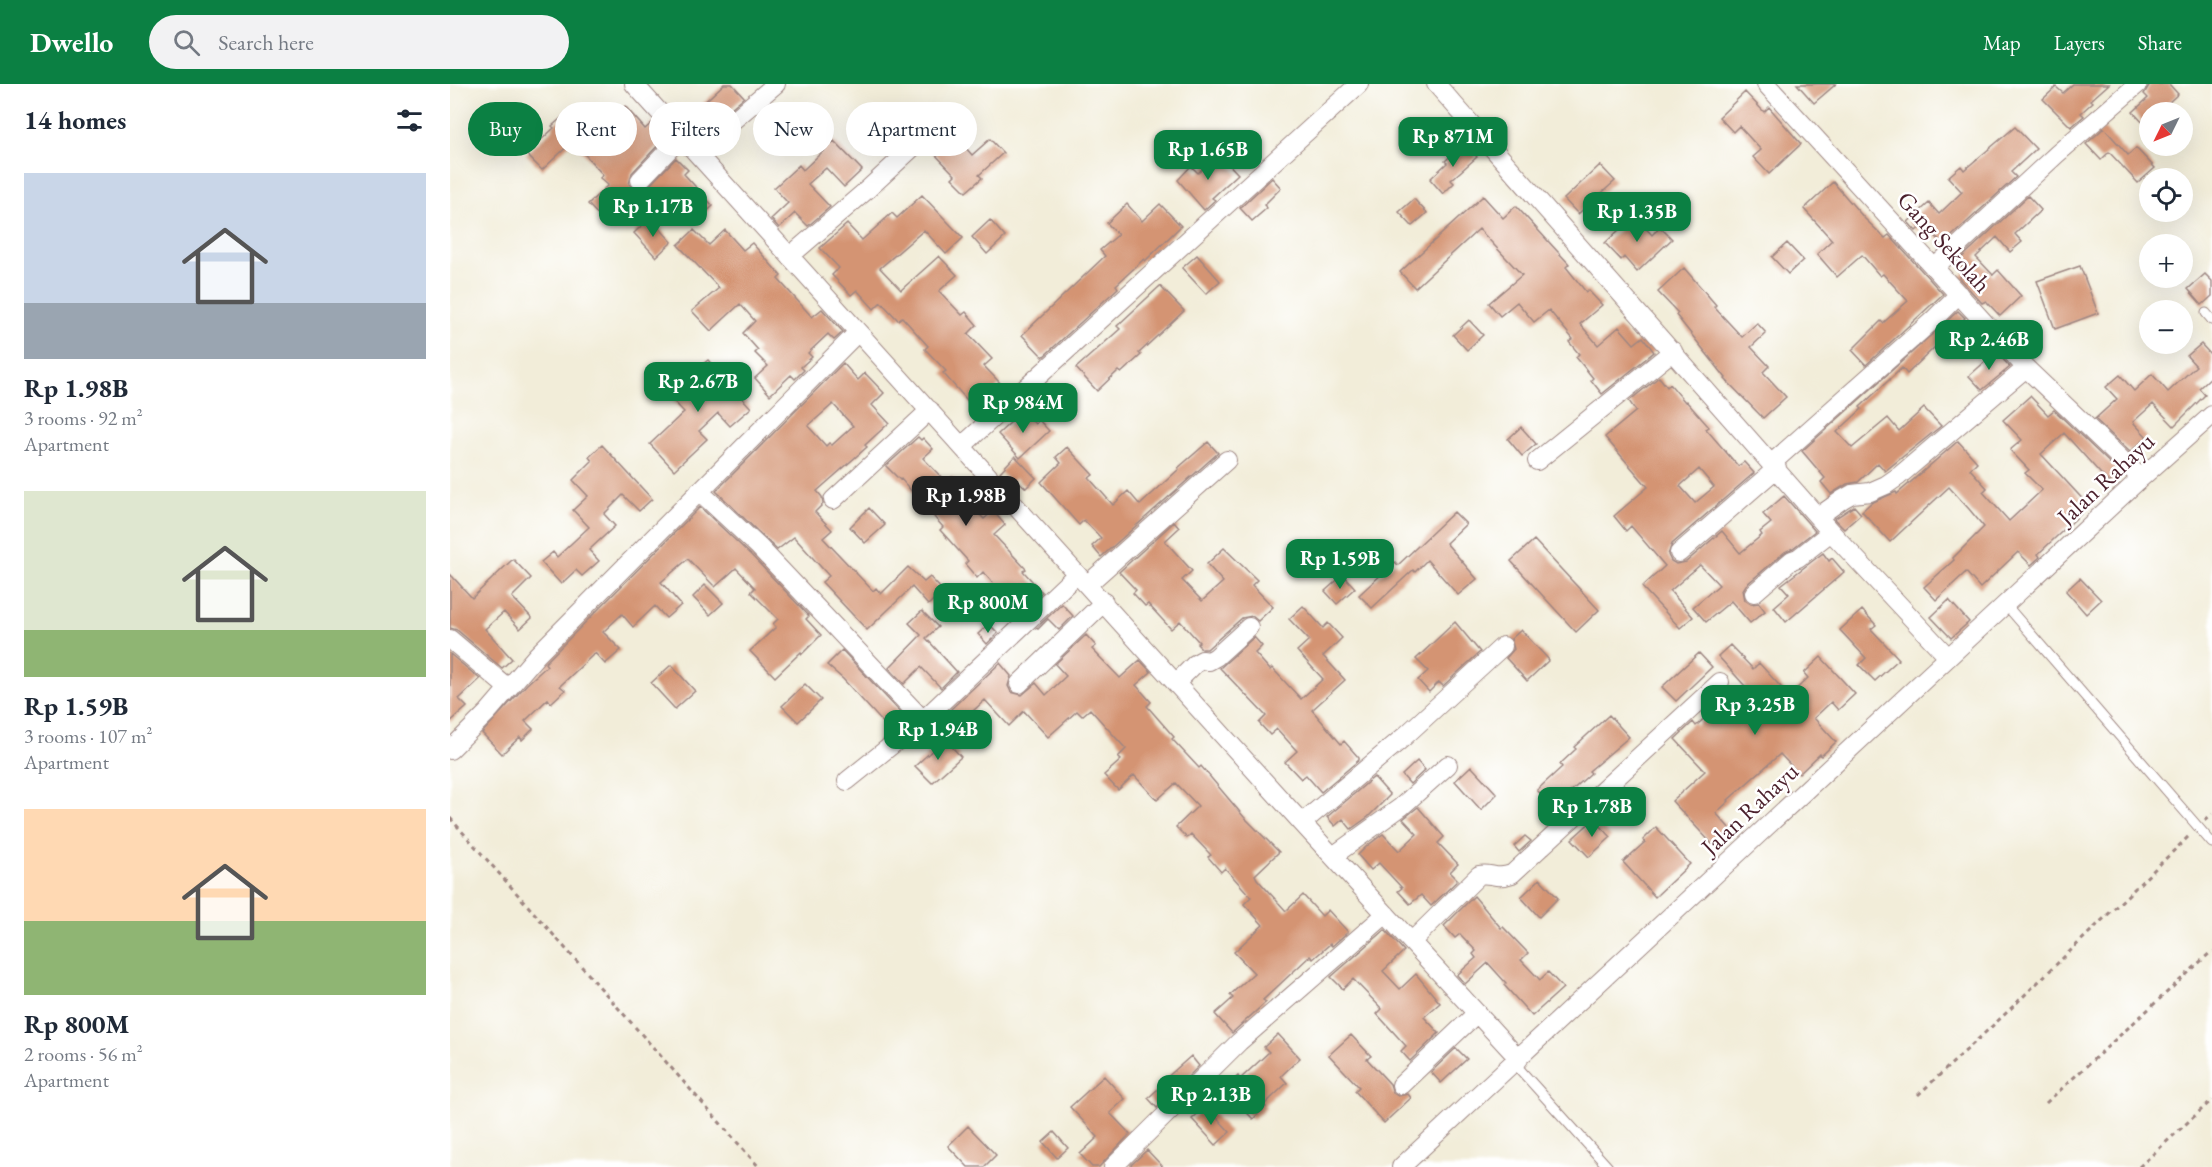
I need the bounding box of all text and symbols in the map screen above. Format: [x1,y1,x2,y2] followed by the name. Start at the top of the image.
[149,15,569,69] search box
[30,24,113,60] text: Dwello
[170,26,203,59] icon: search
[218,28,314,57] text: Search here
[1983,29,2021,56] text: Map
[2054,29,2105,56] text: Layers
[2138,29,2182,56] text: Share
[468,102,543,156] chip: Buy
[555,102,637,156] chip: Rent
[649,102,741,156] chip: Filters
[753,102,834,156] chip: New
[846,102,977,156] chip: Apartment
[2139,102,2193,156] north arrow
[2139,102,2193,354] map controls
[24,103,126,137] text: 14 homes
[393,104,426,137] icon: filters
[1398,117,1508,168] pin: Rp 871M
[1412,123,1494,149] text: Rp 871M
[1146,130,1270,181] pin: Rp 1.65B
[1168,136,1248,162] text: Rp 1.65B
[2139,168,2193,222] button: locate
[1891,184,1998,299] street label: Gang Sekolah
[591,187,715,238] pin: Rp 1.17B
[1575,192,1699,243] pin: Rp 1.35B
[613,193,693,219] text: Rp 1.17B
[1597,198,1677,224] text: Rp 1.35B
[171,212,279,320] icon: home
[2139,234,2193,288] button: +
[2139,300,2193,354] button: −
[1927,320,2051,371] pin: Rp 2.46B
[1949,326,2029,352] text: Rp 2.46B
[636,362,760,413] pin: Rp 2.67B
[658,368,738,394] text: Rp 2.67B
[24,371,128,405] text: Rp 1.98B
[968,383,1078,434] pin: Rp 984M
[982,389,1064,415] text: Rp 984M
[24,405,143,431] text: 3 rooms · 92 m²
[2049,425,2161,533] street label: Jalan Rahayu
[24,431,109,457] text: Apartment
[904,476,1028,527] pin: Rp 1.98B
[926,482,1006,508] text: Rp 1.98B
[171,530,279,638] icon: home
[1278,539,1402,590] pin: Rp 1.59B
[1300,545,1380,571] text: Rp 1.59B
[933,583,1043,634] pin: Rp 800M
[947,589,1029,615] text: Rp 800M
[1693,685,1817,736] pin: Rp 3.25B
[24,689,128,723] text: Rp 1.59B
[1715,691,1795,717] text: Rp 3.25B
[876,710,1000,761] pin: Rp 1.94B
[898,716,978,742] text: Rp 1.94B
[24,723,152,749] text: 3 rooms · 107 m²
[24,749,109,775] text: Apartment
[1693,755,1805,863] street label: Jalan Rahayu
[1530,787,1654,838] pin: Rp 1.78B
[1552,793,1632,819] text: Rp 1.78B
[171,848,279,956] icon: home
[24,1007,129,1041] text: Rp 800M
[24,1041,143,1067] text: 2 rooms · 56 m²
[24,1067,109,1093] text: Apartment
[1149,1075,1273,1126] pin: Rp 2.13B
[1171,1081,1251,1107] text: Rp 2.13B

